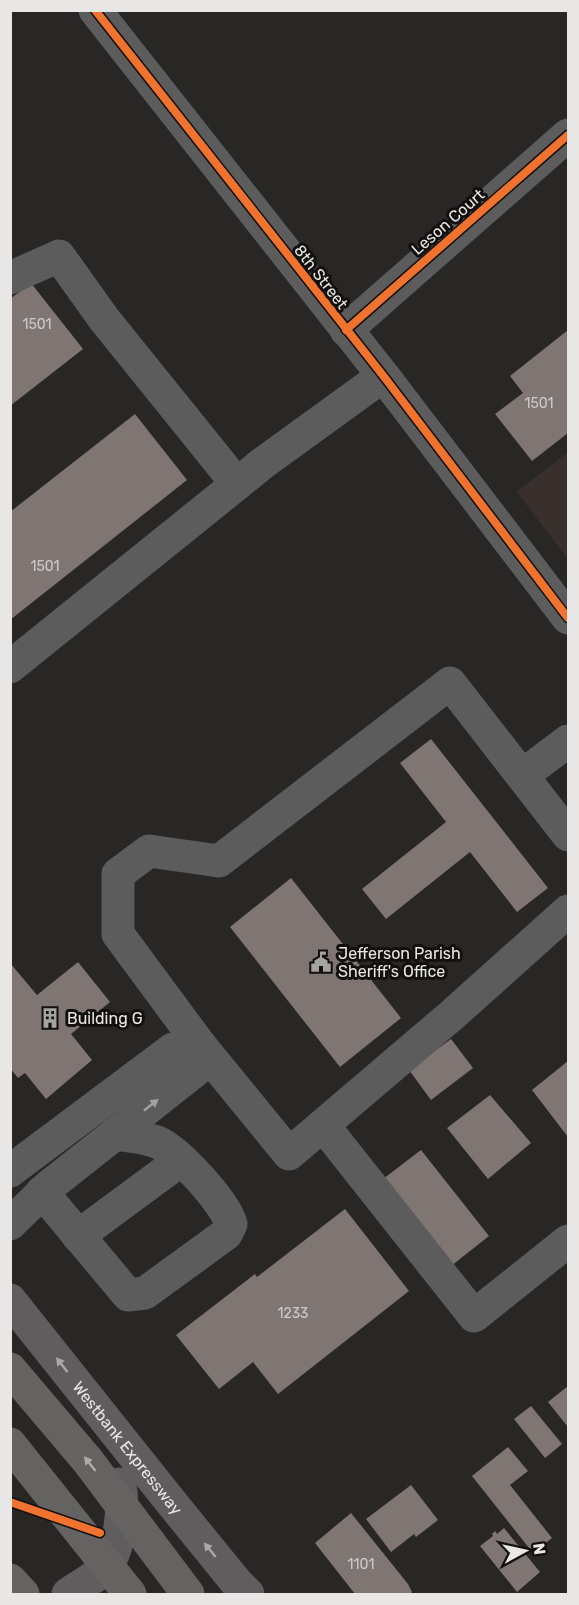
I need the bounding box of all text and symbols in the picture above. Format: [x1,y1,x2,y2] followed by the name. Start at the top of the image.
[408,185,488,259] street label: Leson Court
[290,241,352,313] street label: 8th Street
[22,316,52,333] house number: 1501
[524,395,554,412] house number: 1501
[30,558,60,575] house number: 1501
[338,944,461,981] place label: Jefferson Parish Sheriff's Office
[309,950,333,974] public building icon: Jefferson Parish Sheriff's Office
[38,1006,62,1030] building icon: Building G
[67,1009,143,1028] place label: Building G
[143,1099,159,1112] one-way arrow
[277,1305,309,1322] house number: 1233
[56,1357,69,1373] one-way arrow
[69,1377,187,1518] street label: Westbank Expressway
[84,1456,96,1471] one-way arrow
[495,1521,555,1581] north arrow
[529,1542,550,1556] text: N
[204,1543,217,1558] one-way arrow
[348,1556,374,1573] house number: 1101

